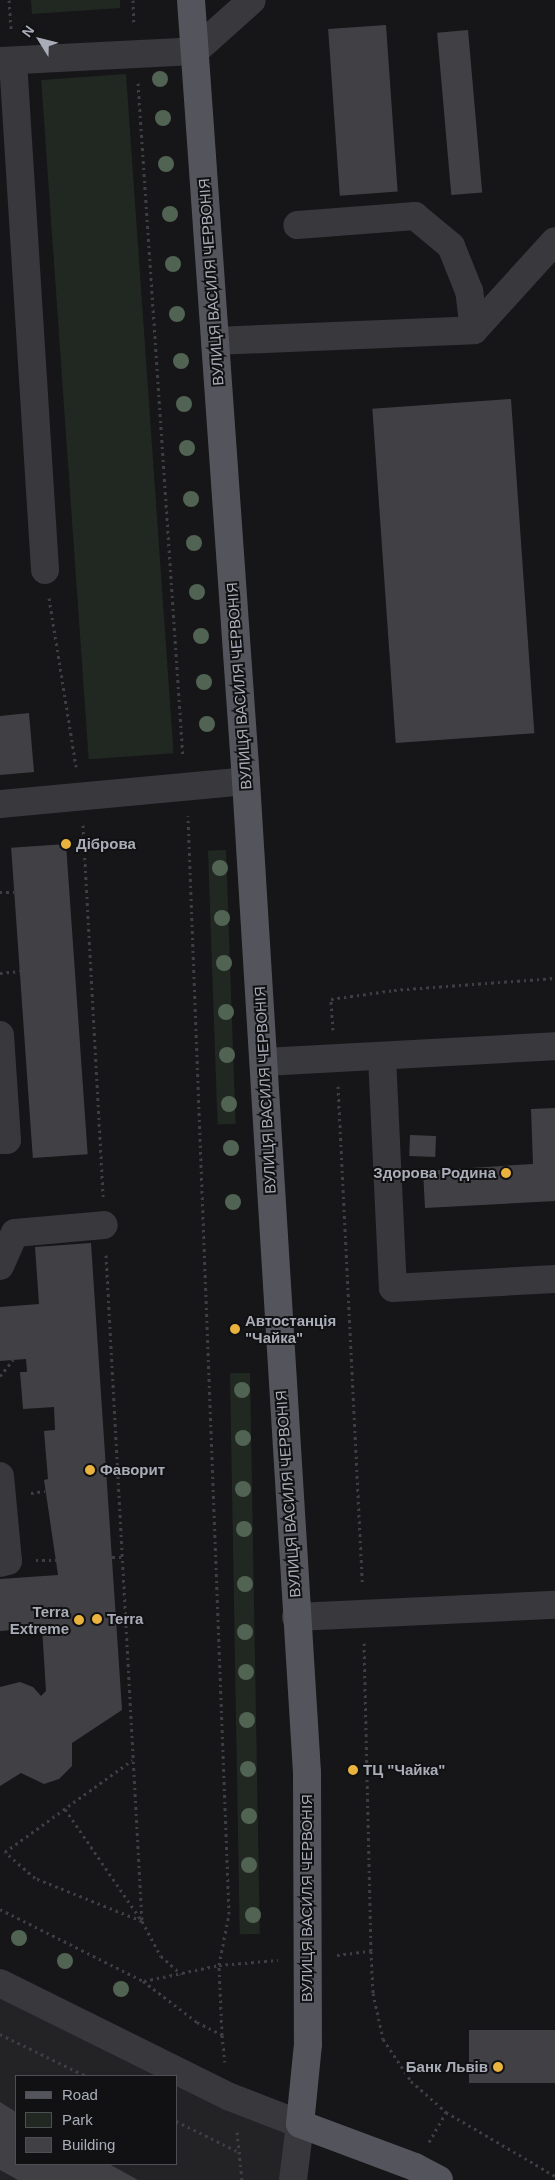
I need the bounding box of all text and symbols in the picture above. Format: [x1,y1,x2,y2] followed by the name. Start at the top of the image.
[15,15,65,65] north arrow
[18,22,37,40] text: N
[195,178,227,386] street label: ВУЛИЦЯ ВАСИЛЯ ЧЕРВОНІЯ
[223,582,255,790] street label: ВУЛИЦЯ ВАСИЛЯ ЧЕРВОНІЯ
[76,835,136,853] place label: Діброва
[60,838,72,850] marker: Діброва
[251,986,279,1194] street label: ВУЛИЦЯ ВАСИЛЯ ЧЕРВОНІЯ
[373,1164,496,1182] place label: Здорова Родина
[500,1167,512,1179] marker: Здорова Родина
[245,1311,336,1346] place label: Автостанція "Чайка"
[229,1323,241,1335] marker: Автостанція "Чайка"
[272,1390,304,1598] street label: ВУЛИЦЯ ВАСИЛЯ ЧЕРВОНІЯ
[100,1461,165,1479] place label: Фаворит
[84,1464,96,1476] marker: Фаворит
[10,1602,69,1637] place label: Terra Extreme
[107,1610,143,1628] place label: Terra
[91,1613,103,1625] marker: Terra
[73,1614,85,1626] marker: Terra Extreme
[363,1761,445,1779] place label: ТЦ "Чайка"
[347,1764,359,1776] marker: ТЦ "Чайка"
[298,1794,316,2002] street label: ВУЛИЦЯ ВАСИЛЯ ЧЕРВОНІЯ
[406,2058,488,2076] place label: Банк Львів
[492,2061,504,2073] marker: Банк Львів
[15,2075,178,2165] legend
[62,2086,98,2103] text: Road
[62,2111,93,2128] text: Park
[62,2136,115,2153] text: Building

